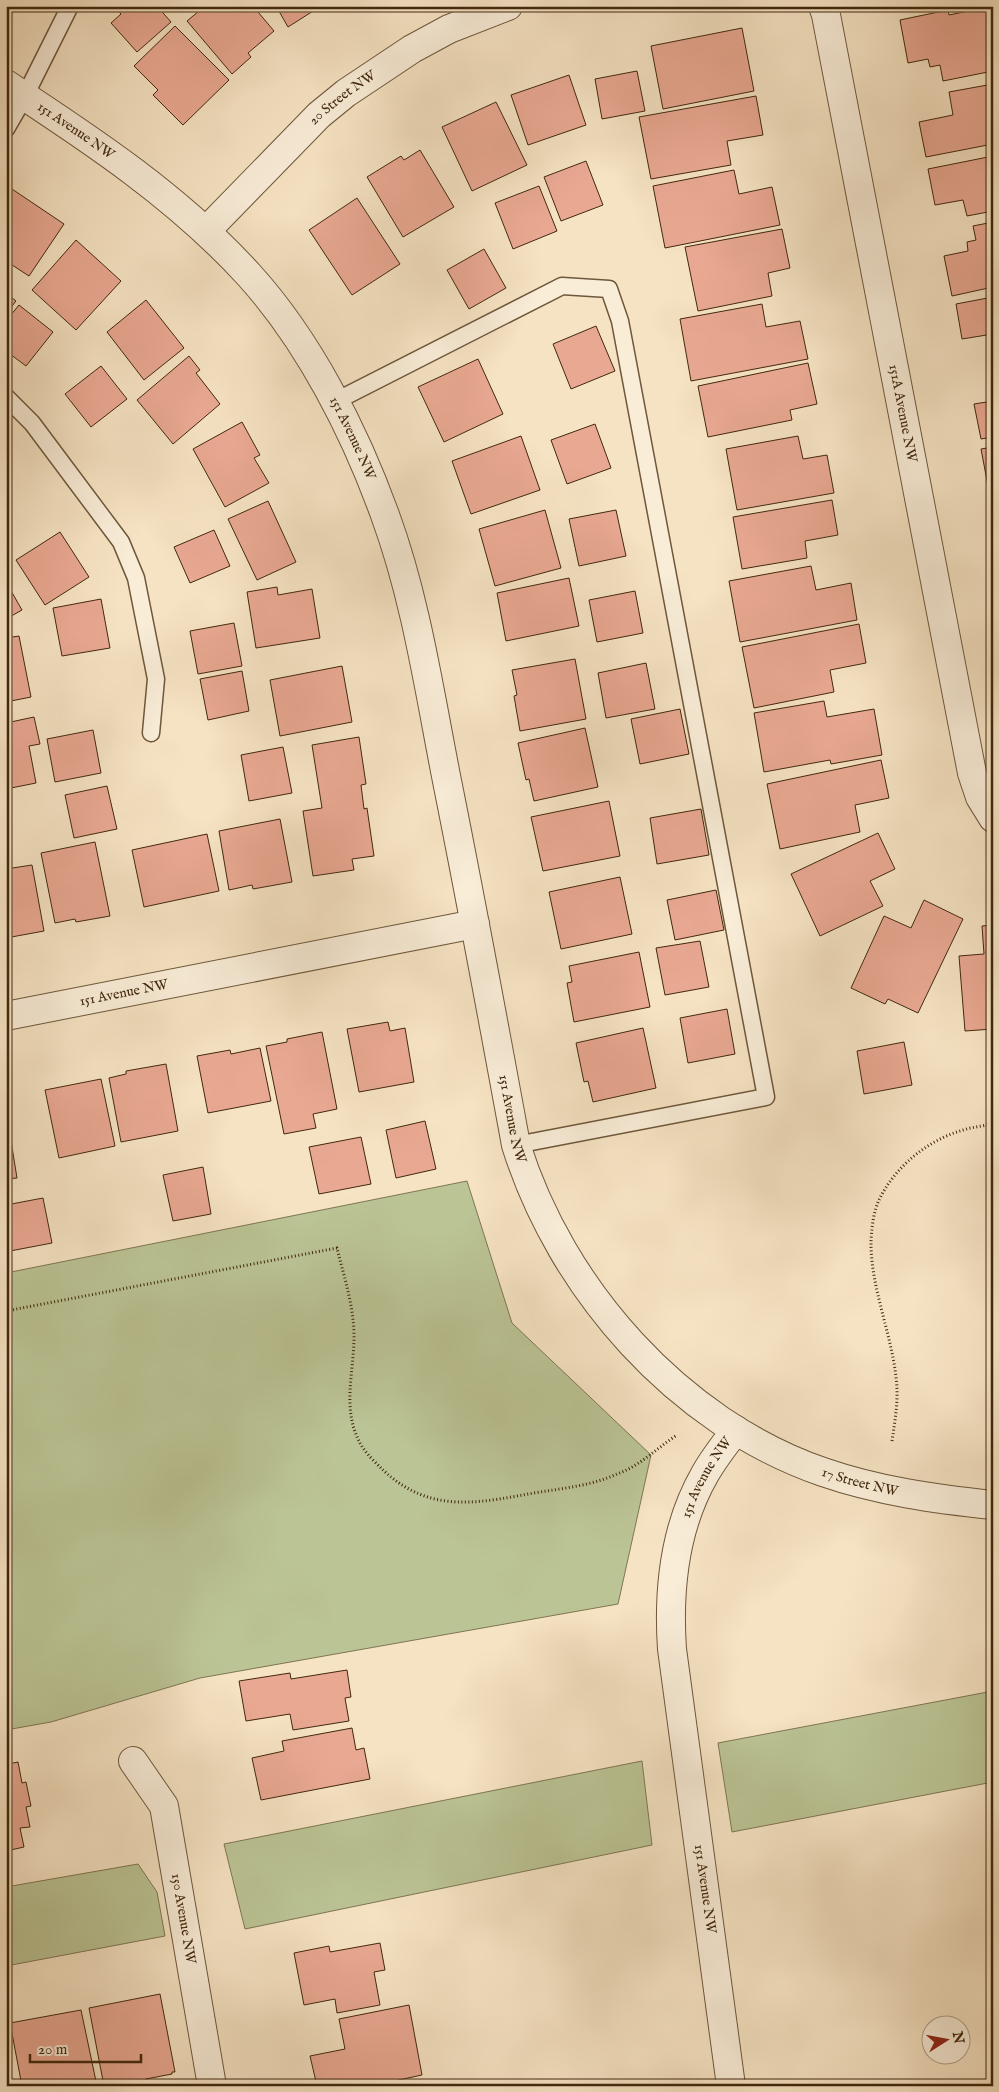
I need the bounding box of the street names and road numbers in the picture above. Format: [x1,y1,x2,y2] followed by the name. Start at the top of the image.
[305,66,380,129] street label: 20 Street NW
[34,98,119,164] street label: 151 Avenue NW
[884,363,921,464] street label: 151A Avenue NW
[325,393,380,483] street label: 151 Avenue NW
[78,975,170,1010] street label: 151 Avenue NW
[494,1073,531,1166] street label: 151 Avenue NW
[677,1433,736,1520] street label: 151 Avenue NW
[819,1463,900,1501] street label: 17 Street NW
[690,1843,720,1935] street label: 151 Avenue NW
[167,1872,200,1966] street label: 150 Avenue NW

